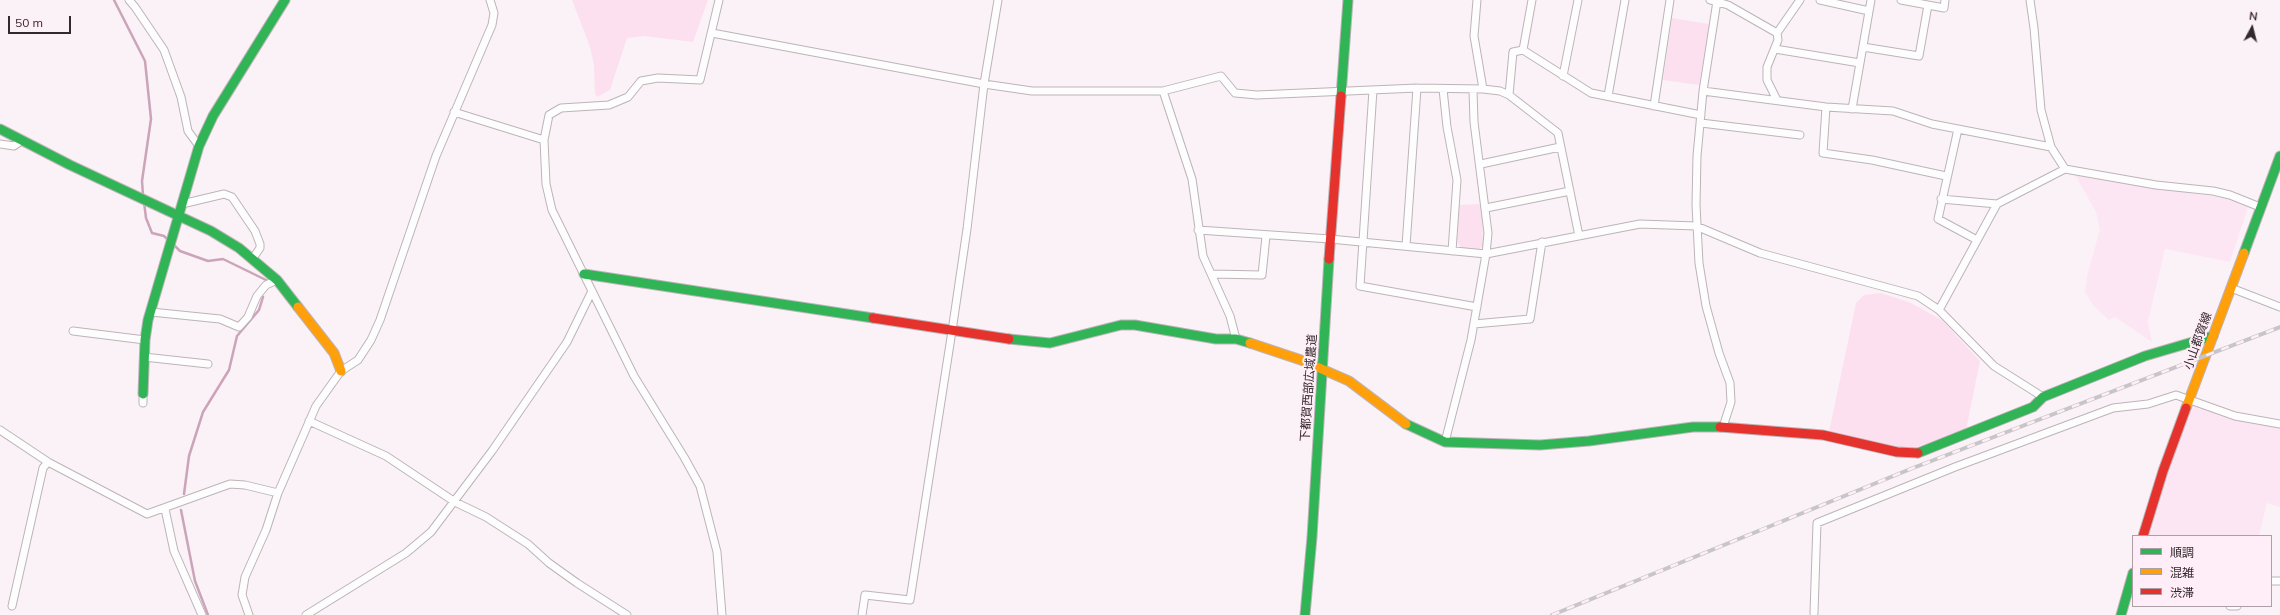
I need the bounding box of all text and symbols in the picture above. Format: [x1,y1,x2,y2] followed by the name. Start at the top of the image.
[10,8,73,34] scale bar
[2232,8,2272,48] north arrow
[2248,9,2258,24] text: N
[15,15,43,30] text: 50 m
[2181,310,2215,372] street label: 小山都賀線
[1298,334,1320,442] street label: 下都賀西部広域農道
[2132,535,2272,607] legend
[2170,545,2194,560] text: 順調
[2170,565,2194,580] text: 混雑
[2170,585,2194,600] text: 渋滞

